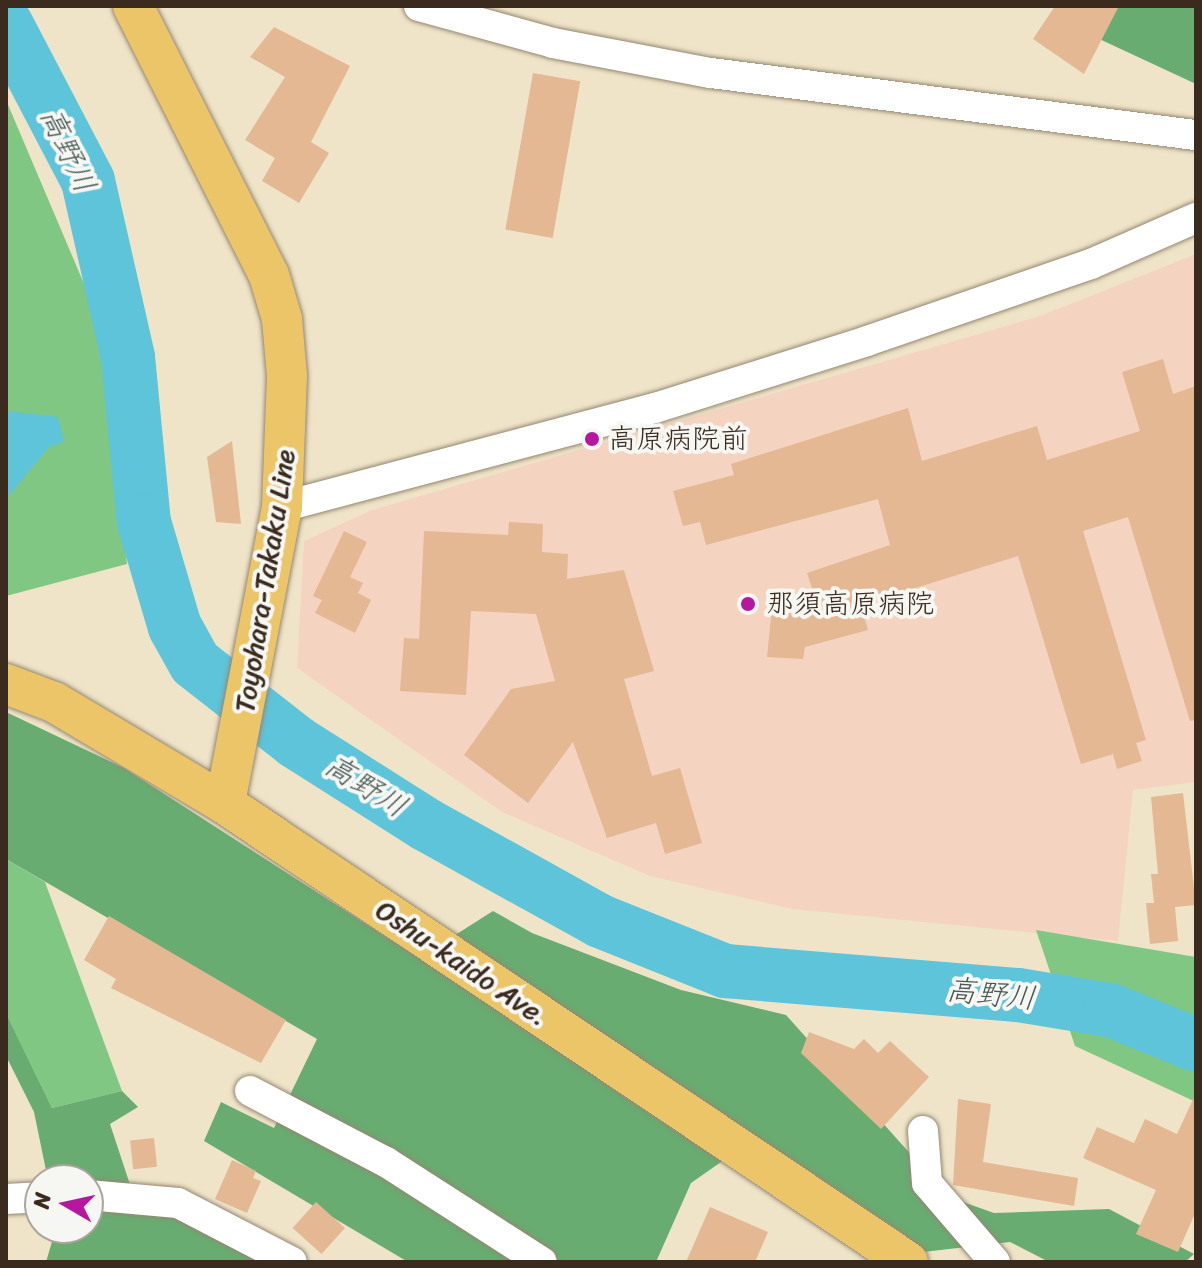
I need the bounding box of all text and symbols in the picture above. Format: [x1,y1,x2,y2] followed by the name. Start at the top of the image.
[33,102,103,198] water label: 高野川
[608,422,748,456] place label: 高原病院前
[583,430,601,448] marker: 高原病院前
[228,447,302,715] street label: Toyohara-Takaku Line
[766,587,934,621] place label: 那須高原病院
[737,593,759,615] marker: 那須高原病院
[318,747,414,825] water label: 高野川
[369,893,555,1033] street label: Oshu-kaido Ave.
[944,971,1038,1017] water label: 高野川
[24,1164,104,1244] north arrow
[21,1190,62,1211] text: N

